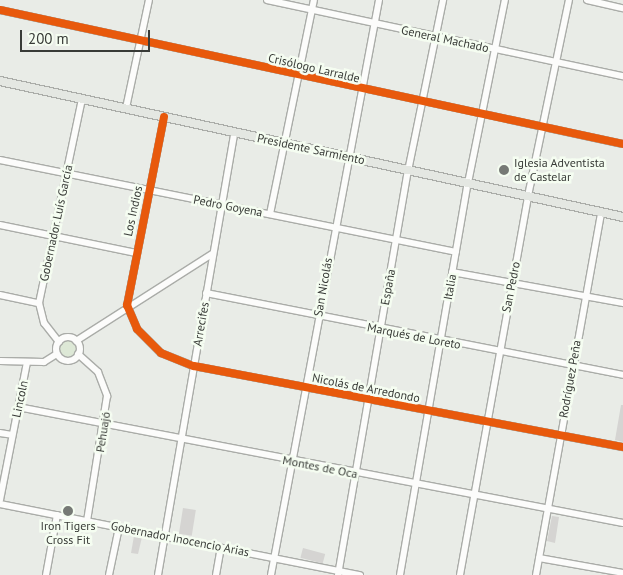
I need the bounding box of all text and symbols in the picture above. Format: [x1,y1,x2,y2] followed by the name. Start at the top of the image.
[22,20,152,52] scale bar
[400,23,490,55] street label: General Machado
[28,29,69,48] text: 200 m
[267,50,361,86] street label: Crisólogo Larralde
[256,131,366,167] street label: Presidente Sarmiento
[514,156,605,184] place label: Iglesia Adventista de Castelar
[37,163,75,283] street label: Gobernador Luís García
[498,164,510,176] marker: Iglesia Adventista de Castelar
[121,184,145,238] street label: Los Indios
[192,192,264,220] street label: Pedro Goyena
[311,256,335,318] street label: San Nicolás
[499,260,523,314] street label: San Pedro
[378,268,398,306] street label: España
[441,273,459,301] street label: Italia
[190,301,212,347] street label: Arrecifes
[366,320,462,352] street label: Marqués de Loreto
[556,339,584,419] street label: Rodríguez Peña
[311,370,421,406] street label: Nicolás de Arredondo
[9,379,31,419] street label: Lincoln
[93,411,113,453] street label: Pehuajó
[281,453,359,481] street label: Montes de Oca
[62,505,74,517] marker: Iron Tigers Cross Fit
[109,518,251,560] street label: Gobernador Inocencio Arias
[40,519,96,547] place label: Iron Tigers Cross Fit

